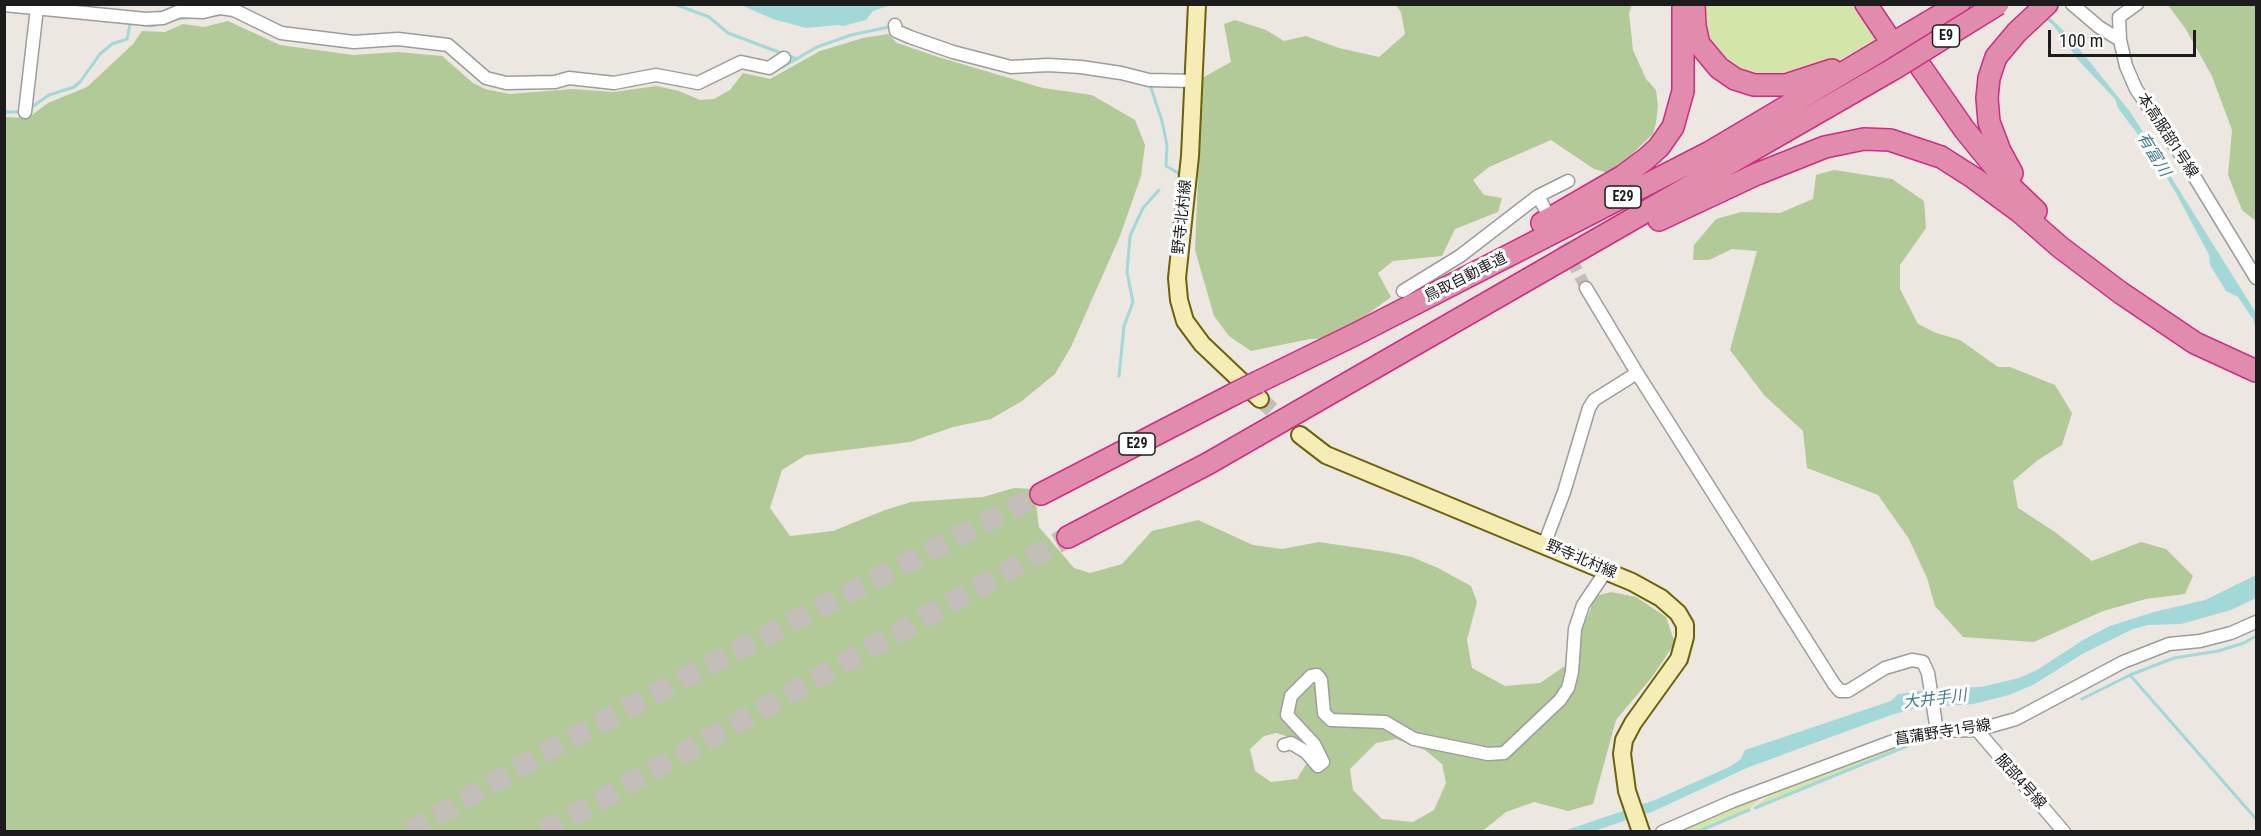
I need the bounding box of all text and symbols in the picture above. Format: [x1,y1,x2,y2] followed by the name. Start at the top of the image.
[2051,18,2200,56] scale bar
[1932,25,1960,47] road number: E9
[2059,30,2103,51] text: 100 m
[2133,90,2201,182] street label: 本高服部1号線
[2132,130,2174,180] water label: 有富川
[1170,179,1196,255] street label: 野寺北村線
[1605,186,1641,208] road number: E29
[1422,250,1510,306] street label: 鳥取自動車道
[1119,433,1155,455] road number: E29
[1543,537,1619,583] street label: 野寺北村線
[1902,687,1968,713] water label: 大井手川
[1893,716,1993,750] street label: 菖蒲野寺1号線
[1991,751,2049,813] street label: 服部4号線

